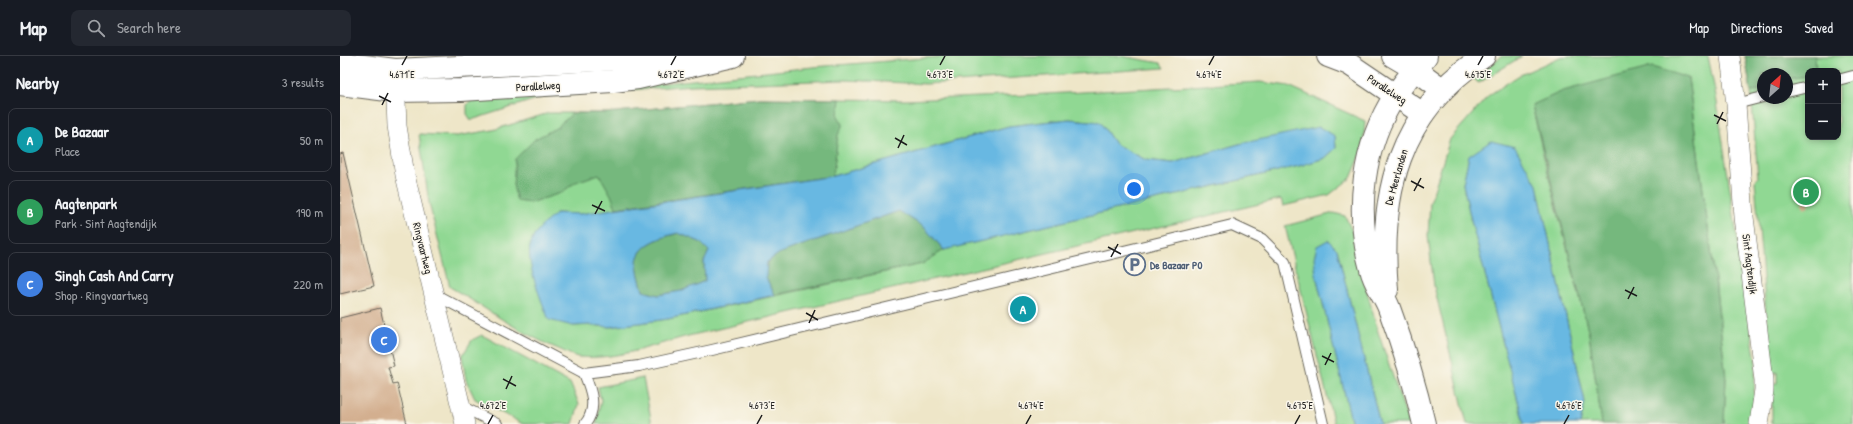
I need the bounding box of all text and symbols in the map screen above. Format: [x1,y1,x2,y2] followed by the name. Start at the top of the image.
[71,10,351,46] search box
[20,15,47,41] text: Map
[85,17,107,39] icon: search
[117,17,181,38] text: Search here
[1689,18,1709,37] text: Map
[1731,18,1782,37] text: Directions
[1804,18,1833,37] text: Saved
[389,68,415,81] text: 4.671°E
[658,68,685,81] text: 4.672°E
[927,68,954,81] text: 4.673°E
[1196,68,1222,81] text: 4.674°E
[1465,68,1491,81] text: 4.675°E
[1757,68,1793,104] north arrow
[1805,68,1841,140] map controls
[1805,68,1841,104] button: +
[16,71,59,94] text: Nearby
[1365,71,1410,107] street label: Parallelweg
[282,73,324,91] text: 3 results
[515,78,561,94] street label: Parallelweg
[1805,104,1841,140] button: −
[55,121,109,142] text: De Bazaar
[27,131,33,149] text: A
[300,131,323,149] text: 50 m
[55,142,80,160] text: Place
[1381,147,1411,207] street label: De Meerlanden
[1793,177,1819,207] pin: B
[1124,179,1144,199] your location
[55,193,117,214] text: Aagtenpark
[27,203,33,221] text: B
[296,203,323,221] text: 190 m
[55,214,157,232] text: Park · Sint Aagtendijk
[410,221,436,275] street label: Ringvaartweg
[1739,233,1761,295] street label: Sint Aagtendijk
[1121,252,1147,278] parking icon: De Bazaar P0
[1150,258,1202,272] place label: De Bazaar P0
[55,265,173,286] text: Singh Cash And Carry
[26,275,34,293] text: C
[293,275,323,293] text: 220 m
[55,286,148,304] text: Shop · Ringvaartweg
[1010,294,1036,324] pin: A
[371,325,397,355] pin: C
[480,399,507,412] text: 4.672°E
[749,399,776,412] text: 4.673°E
[1018,399,1044,412] text: 4.674°E
[1287,399,1313,412] text: 4.675°E
[1556,399,1582,412] text: 4.676°E

